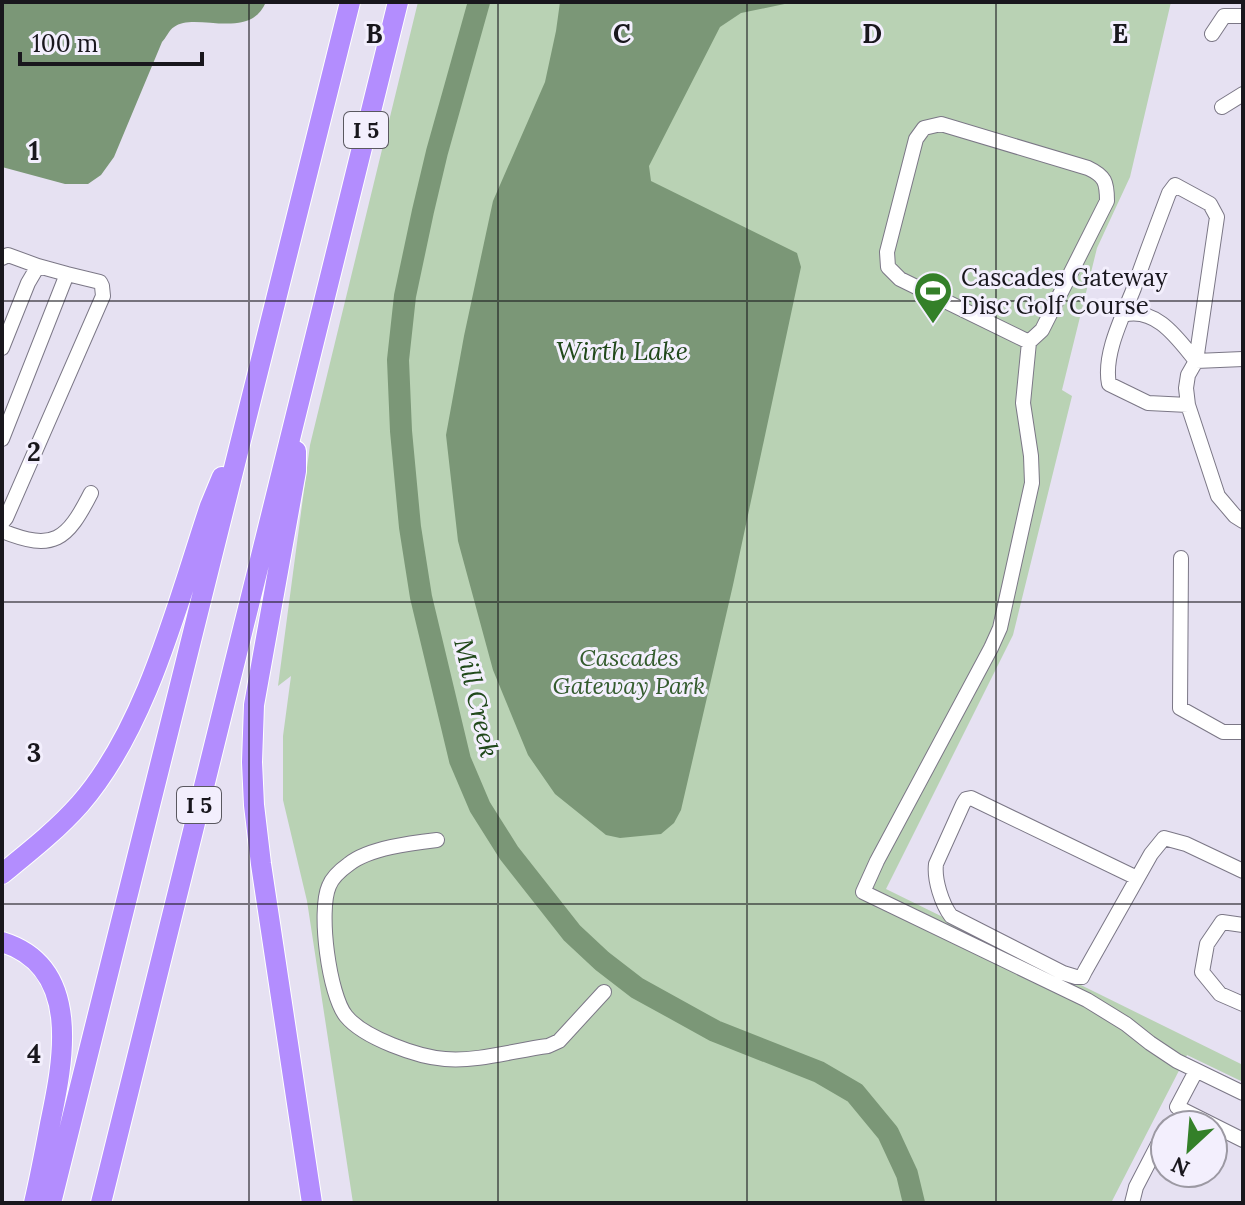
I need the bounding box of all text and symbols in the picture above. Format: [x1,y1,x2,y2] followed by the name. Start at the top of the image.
[20,16,202,66] scale bar
[365,17,383,50] text: B
[613,17,631,50] text: C
[862,17,882,50] text: D
[1112,17,1128,50] text: E
[32,28,98,59] text: 100 m
[344,112,388,148] road number: I 5
[29,134,39,167] text: 1
[961,262,1168,321] place label: Cascades Gateway Disc Golf Course
[912,270,954,325] sports icon: Cascades Gateway Disc Golf Course
[556,334,688,367] water label: Wirth Lake
[27,435,41,468] text: 2
[447,635,507,761] water label: Mill Creek
[553,642,705,701] park label: Cascades Gateway Park
[27,736,41,769] text: 3
[177,787,221,823] road number: I 5
[27,1037,41,1070] text: 4
[1149,1109,1229,1189] north arrow
[1166,1151,1194,1183] text: N

